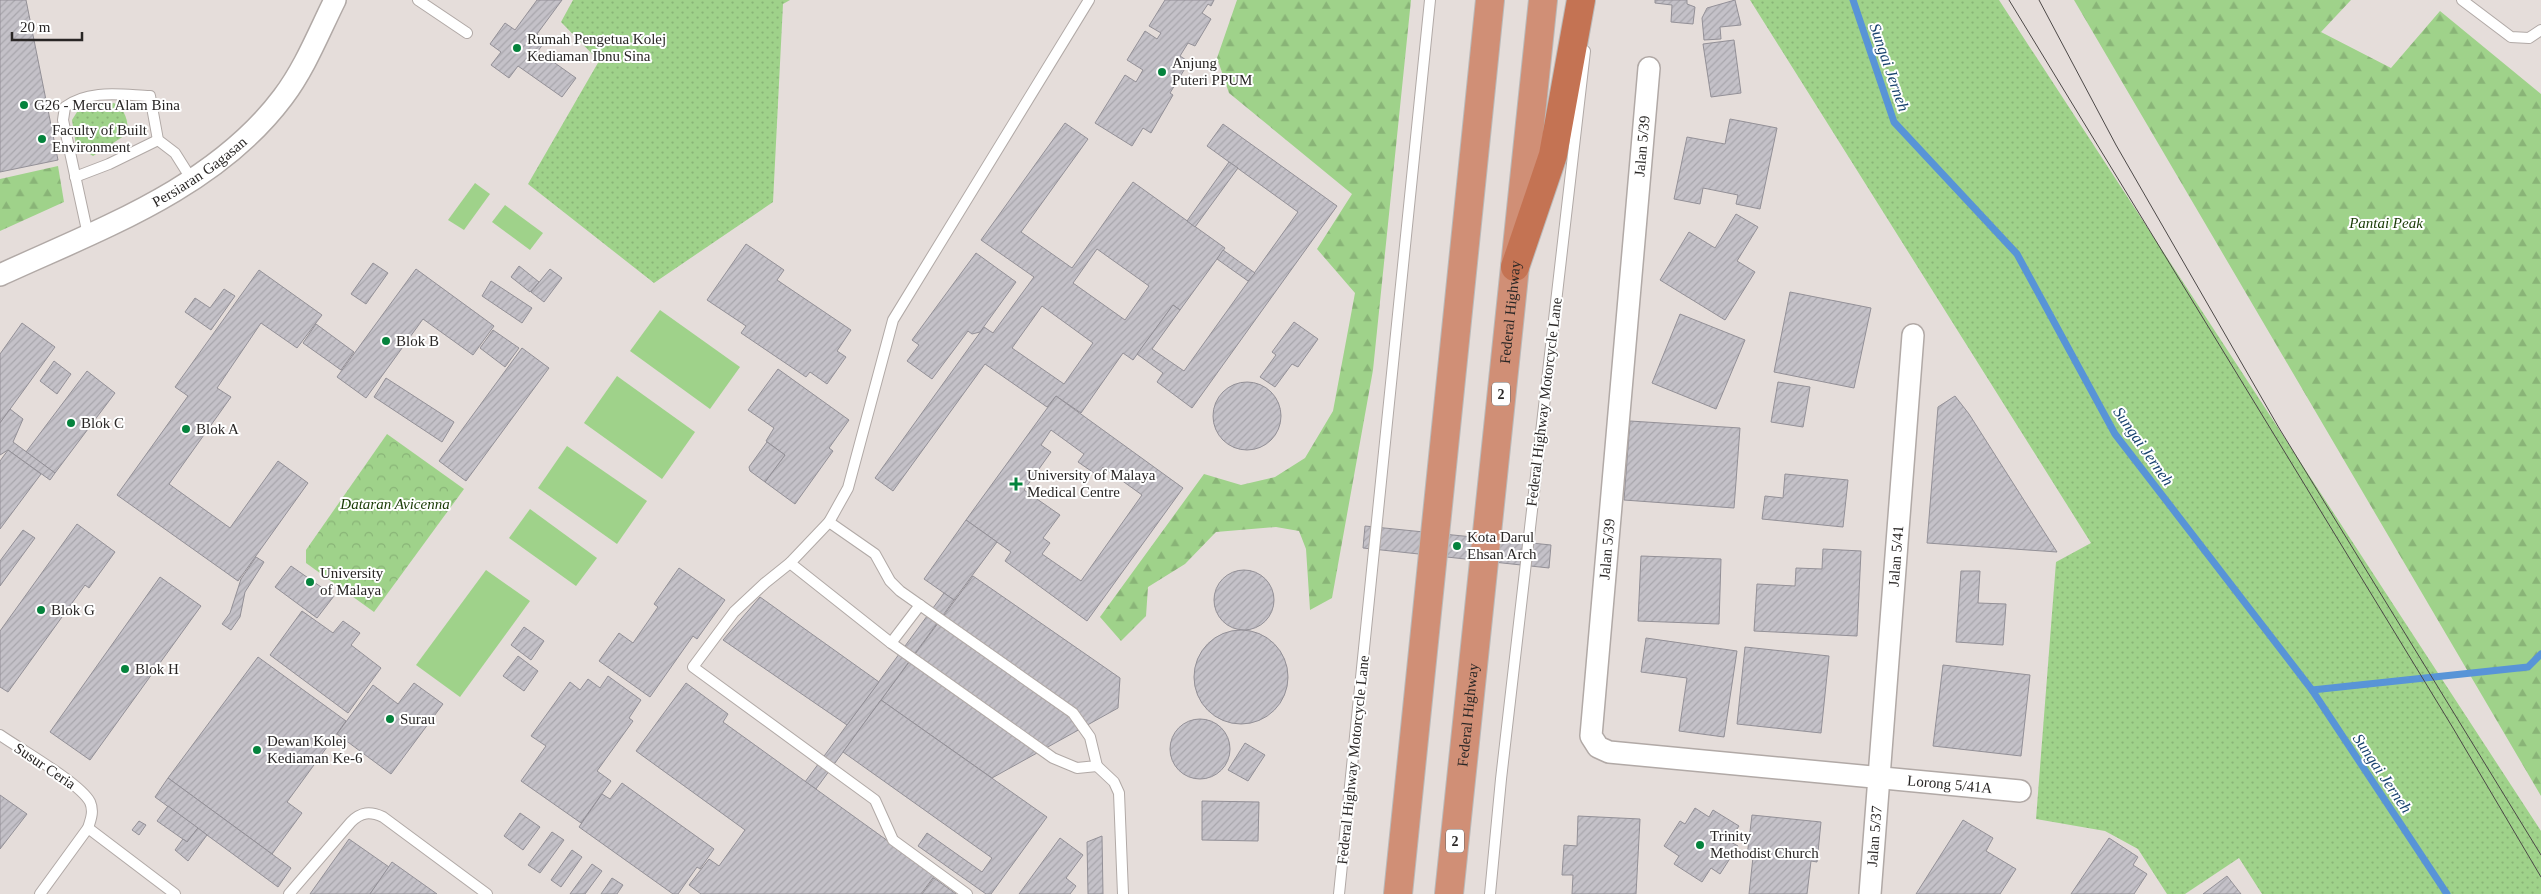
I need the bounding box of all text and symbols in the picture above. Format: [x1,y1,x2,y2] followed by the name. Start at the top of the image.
[12,10,82,42] scale bar
[20,19,51,35] text: 20 m
[1866,21,1913,114] water label: Sungai Jerneh
[527,31,666,64] place label: Rumah Pengetua Kolej Kediaman Ibnu Sina
[511,42,523,54] marker: Rumah Pengetua Kolej Kediaman Ibnu Sina
[1172,55,1252,88] place label: Anjung Puteri PPUM
[1156,66,1168,78] marker: Anjung Puteri PPUM
[34,97,180,113] place label: G26 - Mercu Alam Bina
[18,99,30,111] marker: G26 - Mercu Alam Bina
[1631,115,1653,177] street label: Jalan 5/39
[52,122,148,155] place label: Faculty of Built Environment
[36,133,48,145] marker: Faculty of Built Environment
[149,133,250,210] street label: Persiaran Gagasan
[2348,215,2423,231] park label: Pantai Peak
[1497,259,1524,365] street label: Federal Highway
[1523,296,1565,507] street label: Federal Highway Motorcycle Lane
[396,333,439,349] place label: Blok B
[380,335,392,347] marker: Blok B
[1492,382,1510,406] road number: 2
[2109,404,2177,489] water label: Sungai Jerneh
[81,415,124,431] place label: Blok C
[65,417,77,429] marker: Blok C
[196,421,239,437] place label: Blok A
[180,423,192,435] marker: Blok A
[1027,467,1156,500] place label: University of Malaya Medical Centre
[1009,477,1023,491] marker: University of Malaya Medical Centre
[339,496,450,512] park label: Dataran Avicenna
[1596,518,1618,580] street label: Jalan 5/39
[1886,525,1906,587] street label: Jalan 5/41
[1467,529,1537,562] place label: Kota Darul Ehsan Arch
[1451,540,1463,552] marker: Kota Darul Ehsan Arch
[320,565,384,598] place label: University of Malaya
[304,576,316,588] marker: University of Malaya
[51,602,95,618] place label: Blok G
[35,604,47,616] marker: Blok G
[1334,654,1372,865] street label: Federal Highway Motorcycle Lane
[135,661,179,677] place label: Blok H
[1454,662,1481,767] street label: Federal Highway
[119,663,131,675] marker: Blok H
[400,711,435,727] place label: Surau
[384,713,396,725] marker: Surau
[2349,730,2415,817] water label: Sungai Jerneh
[267,733,363,766] place label: Dewan Kolej Kediaman Ke-6
[11,740,79,793] street label: Susur Ceria
[251,744,263,756] marker: Dewan Kolej Kediaman Ke-6
[1907,772,1993,796] street label: Lorong 5/41A
[1864,805,1885,867] street label: Jalan 5/37
[1710,828,1819,861] place label: Trinity Methodist Church
[1446,829,1464,852] road number: 2
[1694,839,1706,851] marker: Trinity Methodist Church

